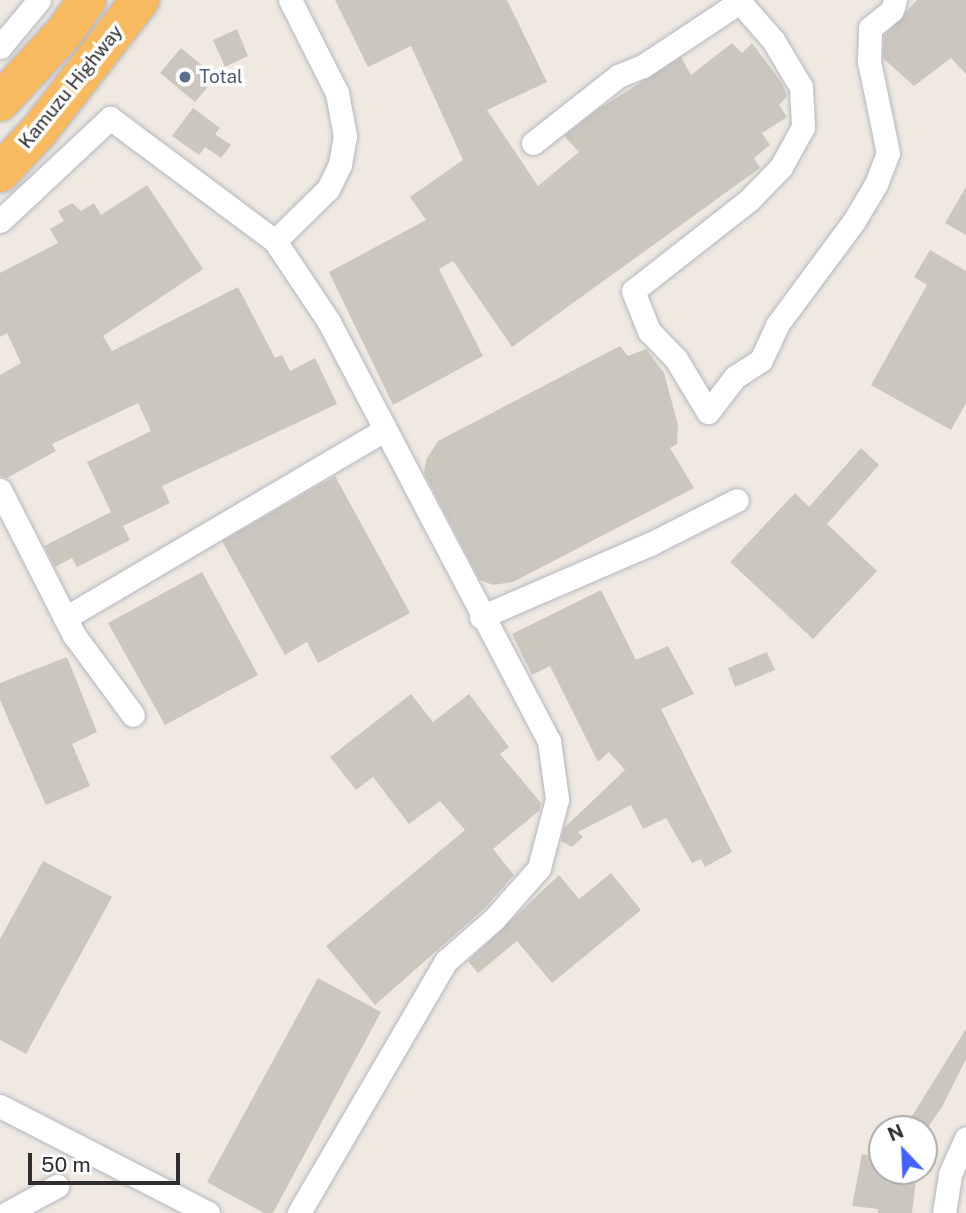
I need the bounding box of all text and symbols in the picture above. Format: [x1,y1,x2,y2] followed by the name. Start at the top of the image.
[14,21,128,153] street label: Kamuzu Highway
[199,66,243,88] place label: Total
[177,69,193,85] marker: Total
[868,1115,938,1185] north arrow
[884,1119,907,1146] text: N
[32,1140,184,1184] scale bar
[41,1152,91,1177] text: 50 m

